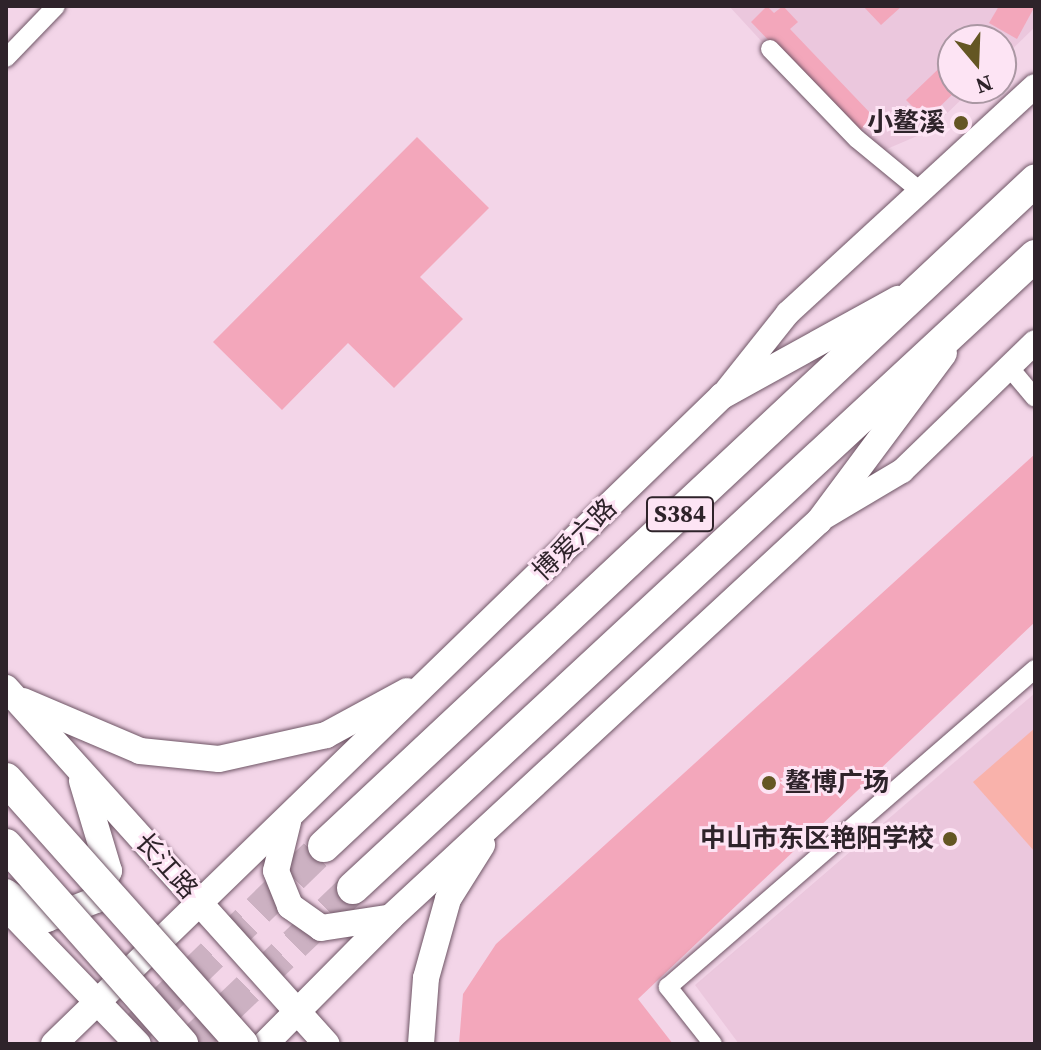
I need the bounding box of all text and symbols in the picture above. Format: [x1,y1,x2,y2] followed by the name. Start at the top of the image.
[937,24,1017,104] north arrow
[972,68,997,102] text: N
[867,107,945,139] place label: 小鳌溪
[952,114,970,132] marker: 小鳌溪
[527,493,623,587] street label: 博爱六路
[644,494,716,534] road number: S384
[785,767,889,799] place label: 鳌博广场
[760,774,778,792] marker: 鳌博广场
[700,823,934,855] place label: 中山市东区艳阳学校
[128,827,204,905] street label: 长江路
[941,830,959,848] marker: 中山市东区艳阳学校

